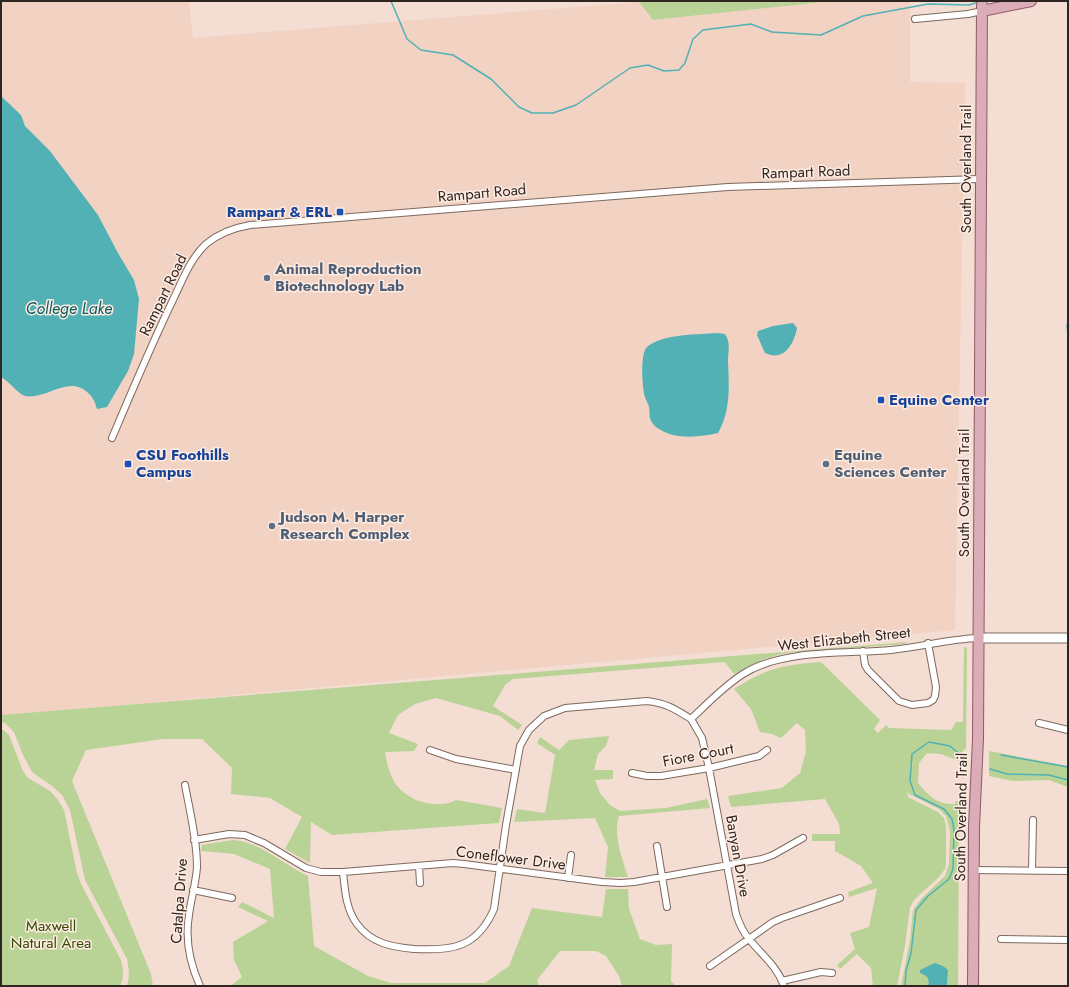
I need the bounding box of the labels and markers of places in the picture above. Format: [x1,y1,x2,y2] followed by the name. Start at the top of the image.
[227,201,332,223] place label: Rampart & ERL
[335,207,345,217] marker: Rampart & ERL
[274,258,422,297] place label: Animal Reproduction Biotechnology Lab
[262,273,272,283] marker: Animal Reproduction Biotechnology Lab
[889,389,990,411] place label: Equine Center
[876,395,886,405] marker: Equine Center
[136,444,229,483] place label: CSU Foothills Campus
[834,444,948,483] place label: Equine Sciences Center
[123,459,133,469] marker: CSU Foothills Campus
[821,459,831,469] marker: Equine Sciences Center
[277,506,410,545] place label: Judson M. Harper Research Complex
[267,521,277,531] marker: Judson M. Harper Research Complex

